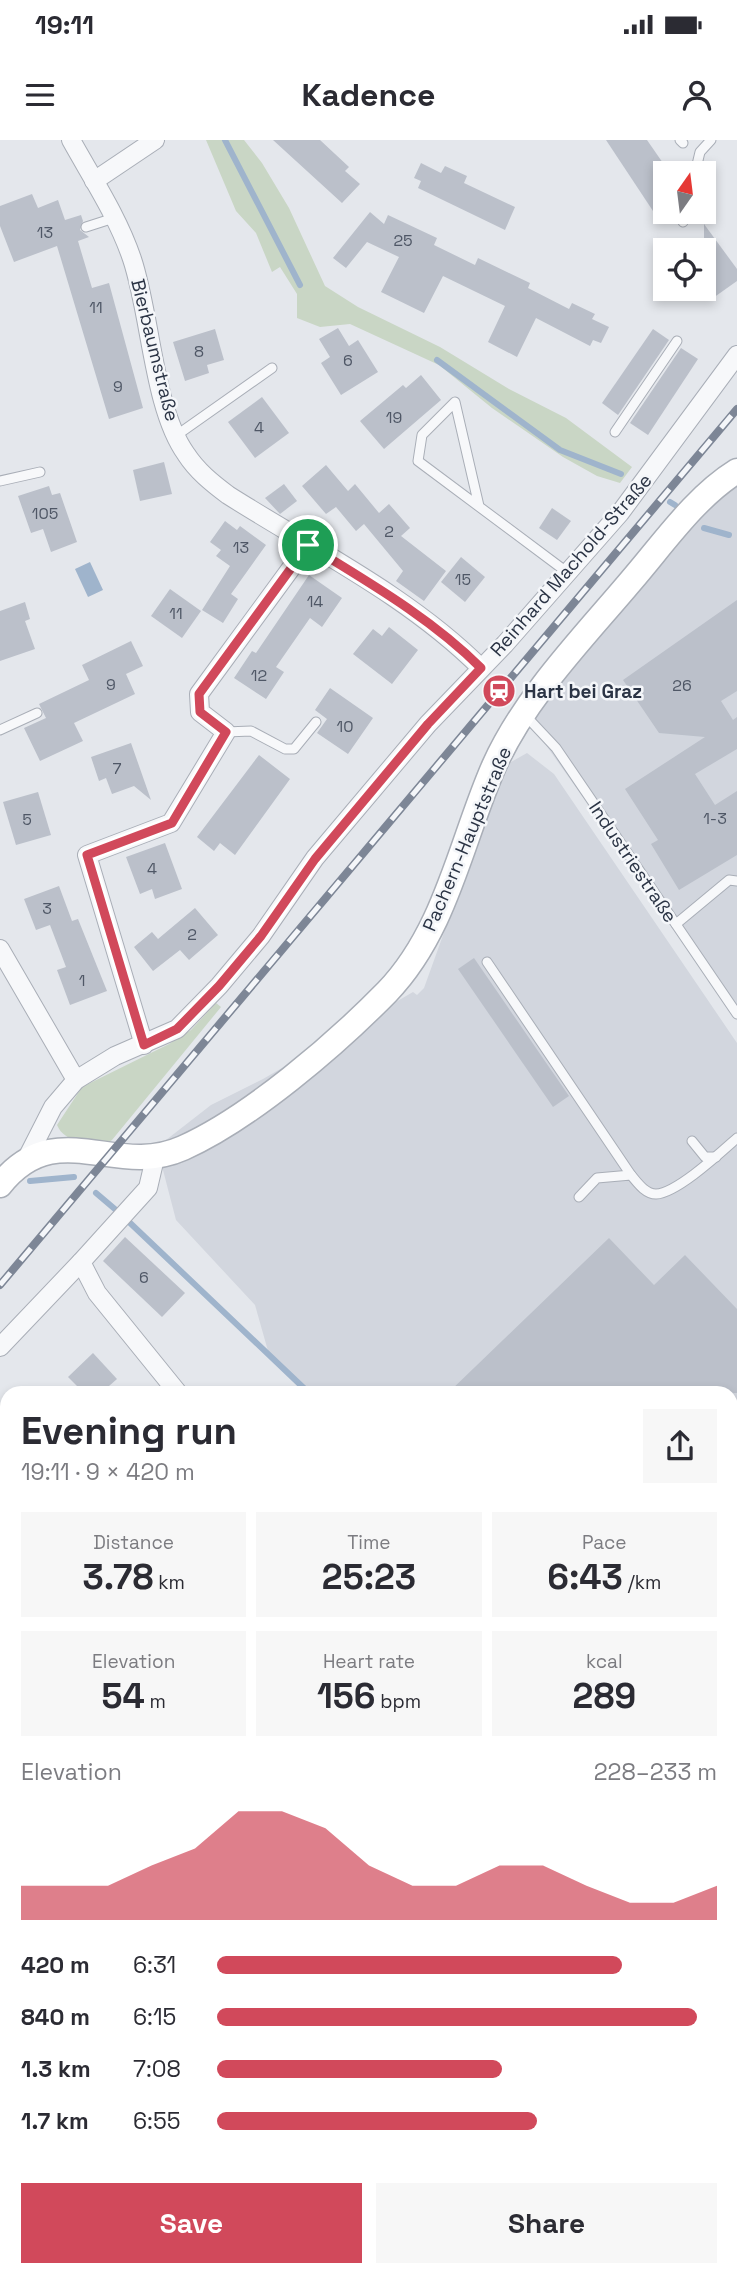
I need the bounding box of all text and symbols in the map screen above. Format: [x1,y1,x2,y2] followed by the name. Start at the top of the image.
[35,8,94,42] text: 19:11
[301,75,436,115] text: Kadence
[21,76,59,114] icon: menu
[678,76,716,114] icon: person
[653,161,716,224] north arrow
[653,161,716,301] map controls
[37,222,53,243] house number: 13
[393,230,413,251] house number: 25
[653,238,716,301] button: locate
[125,276,185,424] street label: Bierbaumstraße
[89,297,103,318] house number: 11
[194,341,204,362] house number: 8
[343,350,353,371] house number: 6
[113,376,123,397] house number: 9
[386,407,402,428] house number: 19
[254,417,264,438] house number: 4
[485,468,657,662] street label: Reinhard Machold-Straße
[32,503,58,524] house number: 105
[278,515,338,575] pin
[384,521,394,542] house number: 2
[289,526,327,564] icon: arrive
[233,537,249,558] house number: 13
[455,569,471,590] house number: 15
[307,591,323,612] house number: 14
[169,603,183,624] house number: 11
[251,665,267,686] house number: 12
[480,672,518,710] station icon: Hart bei Graz
[106,674,116,695] house number: 9
[672,675,692,696] house number: 26
[524,679,642,704] place label: Hart bei Graz
[337,716,353,737] house number: 10
[417,743,517,935] street label: Pachern-Hauptstraße
[112,758,122,779] house number: 7
[583,796,683,928] street label: Industriestraße
[703,808,727,829] house number: 1-3
[22,809,32,830] house number: 5
[147,858,157,879] house number: 4
[42,898,52,919] house number: 3
[187,924,197,945] house number: 2
[79,970,85,991] house number: 1
[139,1267,149,1288] house number: 6
[21,1407,237,1455] text: Evening run
[643,1409,717,1483] button: share
[21,1457,195,1487] text: 19:11 · 9 × 420 m
[93,1530,174,1555] text: Distance
[347,1530,391,1555] text: Time
[582,1530,627,1555] text: Pace
[82,1555,153,1599] text: 3.78
[322,1555,416,1599] text: 25:23
[547,1555,623,1599] text: 6:43
[153,1570,185,1595] text: km
[623,1570,661,1595] text: /km
[92,1649,175,1674] text: Elevation
[323,1649,415,1674] text: Heart rate
[586,1649,623,1674] text: kcal
[101,1674,145,1718] text: 54
[317,1674,375,1718] text: 156
[573,1674,636,1718] text: 289
[145,1689,166,1714] text: m
[375,1689,421,1714] text: bpm
[21,1757,122,1787] text: Elevation
[594,1757,717,1787] text: 228–233 m
[21,1950,90,1980] text: 420 m
[133,1950,176,1980] text: 6:31
[21,2002,90,2032] text: 840 m
[133,2002,176,2032] text: 6:15
[21,2054,91,2084] text: 1.3 km
[133,2054,181,2084] text: 7:08
[21,2106,89,2136] text: 1.7 km
[133,2106,180,2136] text: 6:55
[21,2183,362,2263] button: Save
[376,2183,717,2263] button: Share

